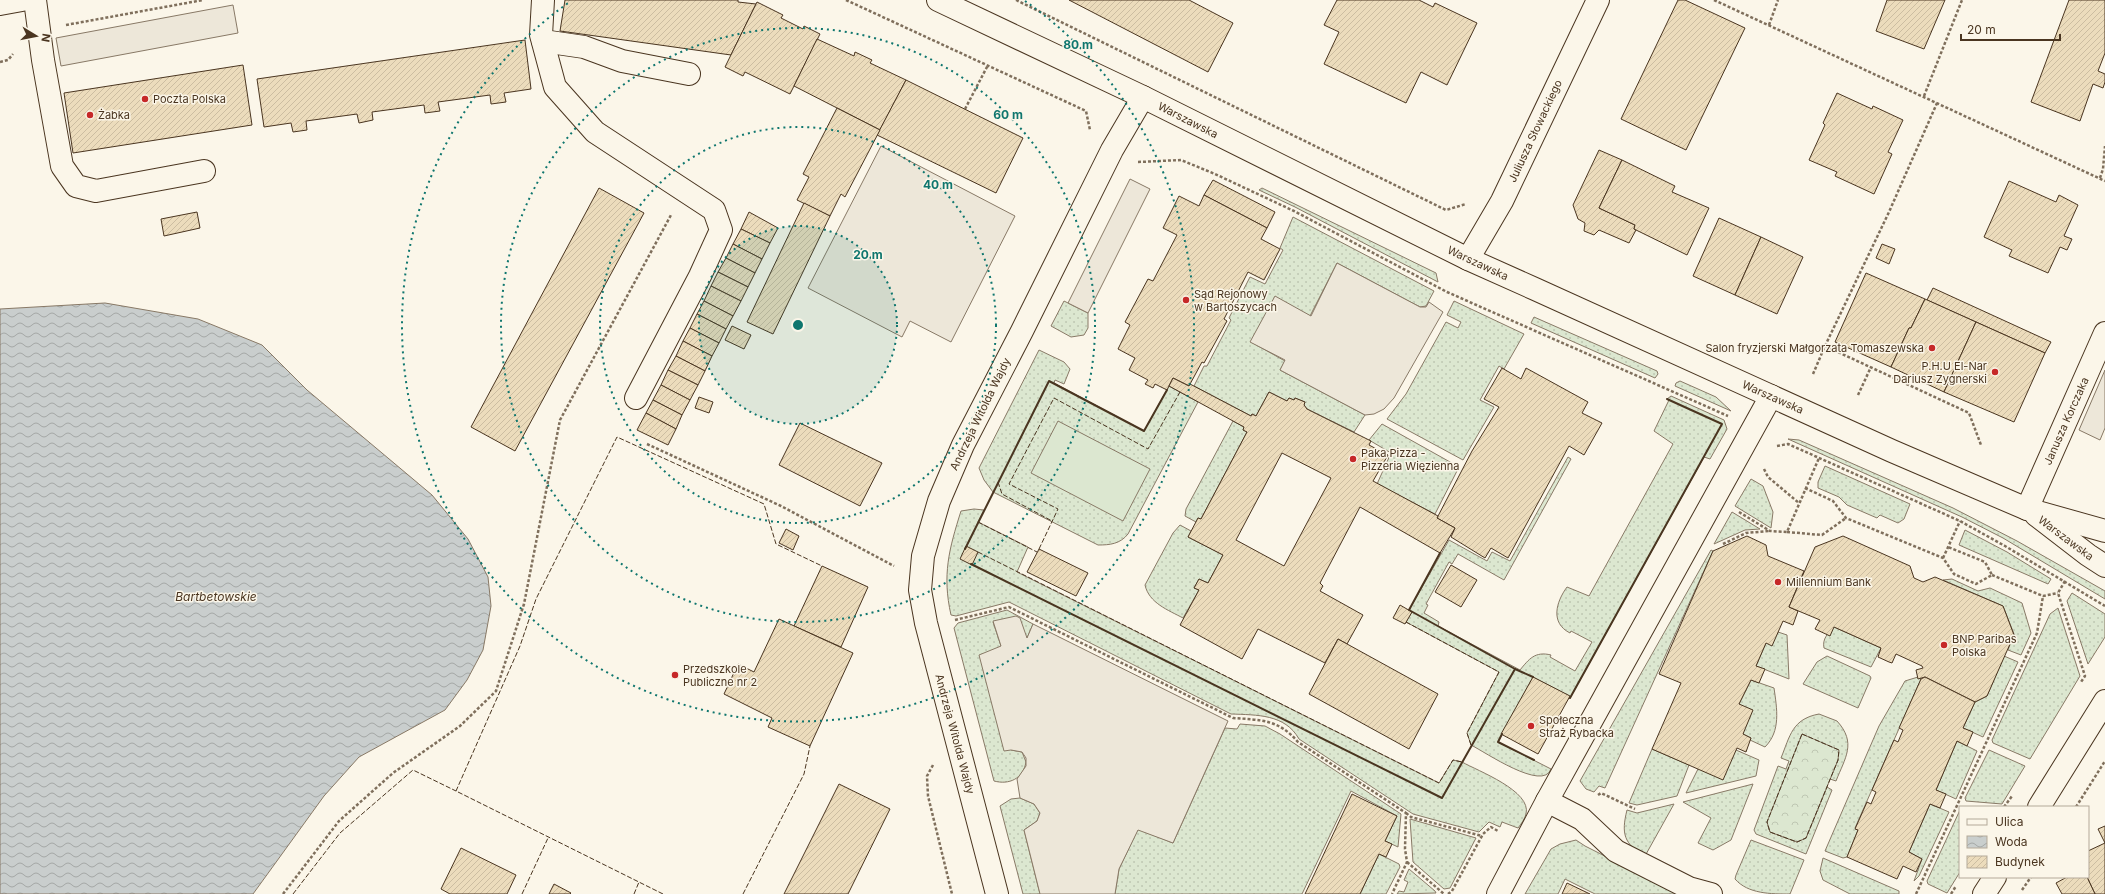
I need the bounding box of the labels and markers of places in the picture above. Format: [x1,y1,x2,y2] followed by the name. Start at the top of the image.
[153,92,226,106] place label: Poczta Polska
[140,94,150,104] marker: Poczta Polska
[98,108,130,122] place label: Żabka
[85,110,95,120] marker: Żabka
[1194,287,1277,314] place label: Sąd Rejonowy w Bartoszycach
[1181,295,1191,305] marker: Sąd Rejonowy w Bartoszycach
[791,318,805,332] centre of rings
[1705,341,1924,355] place label: Salon fryzjerski Małgorzata Tomaszewska
[1927,343,1937,353] marker: Salon fryzjerski Małgorzata Tomaszewska
[1893,359,1987,386] place label: P.H.U El-Nar Dariusz Zygnerski
[1990,367,2000,377] marker: P.H.U El-Nar Dariusz Zygnerski
[1361,446,1459,473] place label: Paka Pizza - Pizzeria Więzienna
[1348,454,1358,464] marker: Paka Pizza - Pizzeria Więzienna
[1786,575,1871,589] place label: Millennium Bank
[1773,577,1783,587] marker: Millennium Bank
[1952,632,2017,659] place label: BNP Paribas Polska
[1939,640,1949,650] marker: BNP Paribas Polska
[683,662,757,689] place label: Przedszkole Publiczne nr 2
[670,670,680,680] marker: Przedszkole Publiczne nr 2
[1539,713,1614,740] place label: Społeczna Straż Rybacka
[1526,721,1536,731] marker: Społeczna Straż Rybacka

